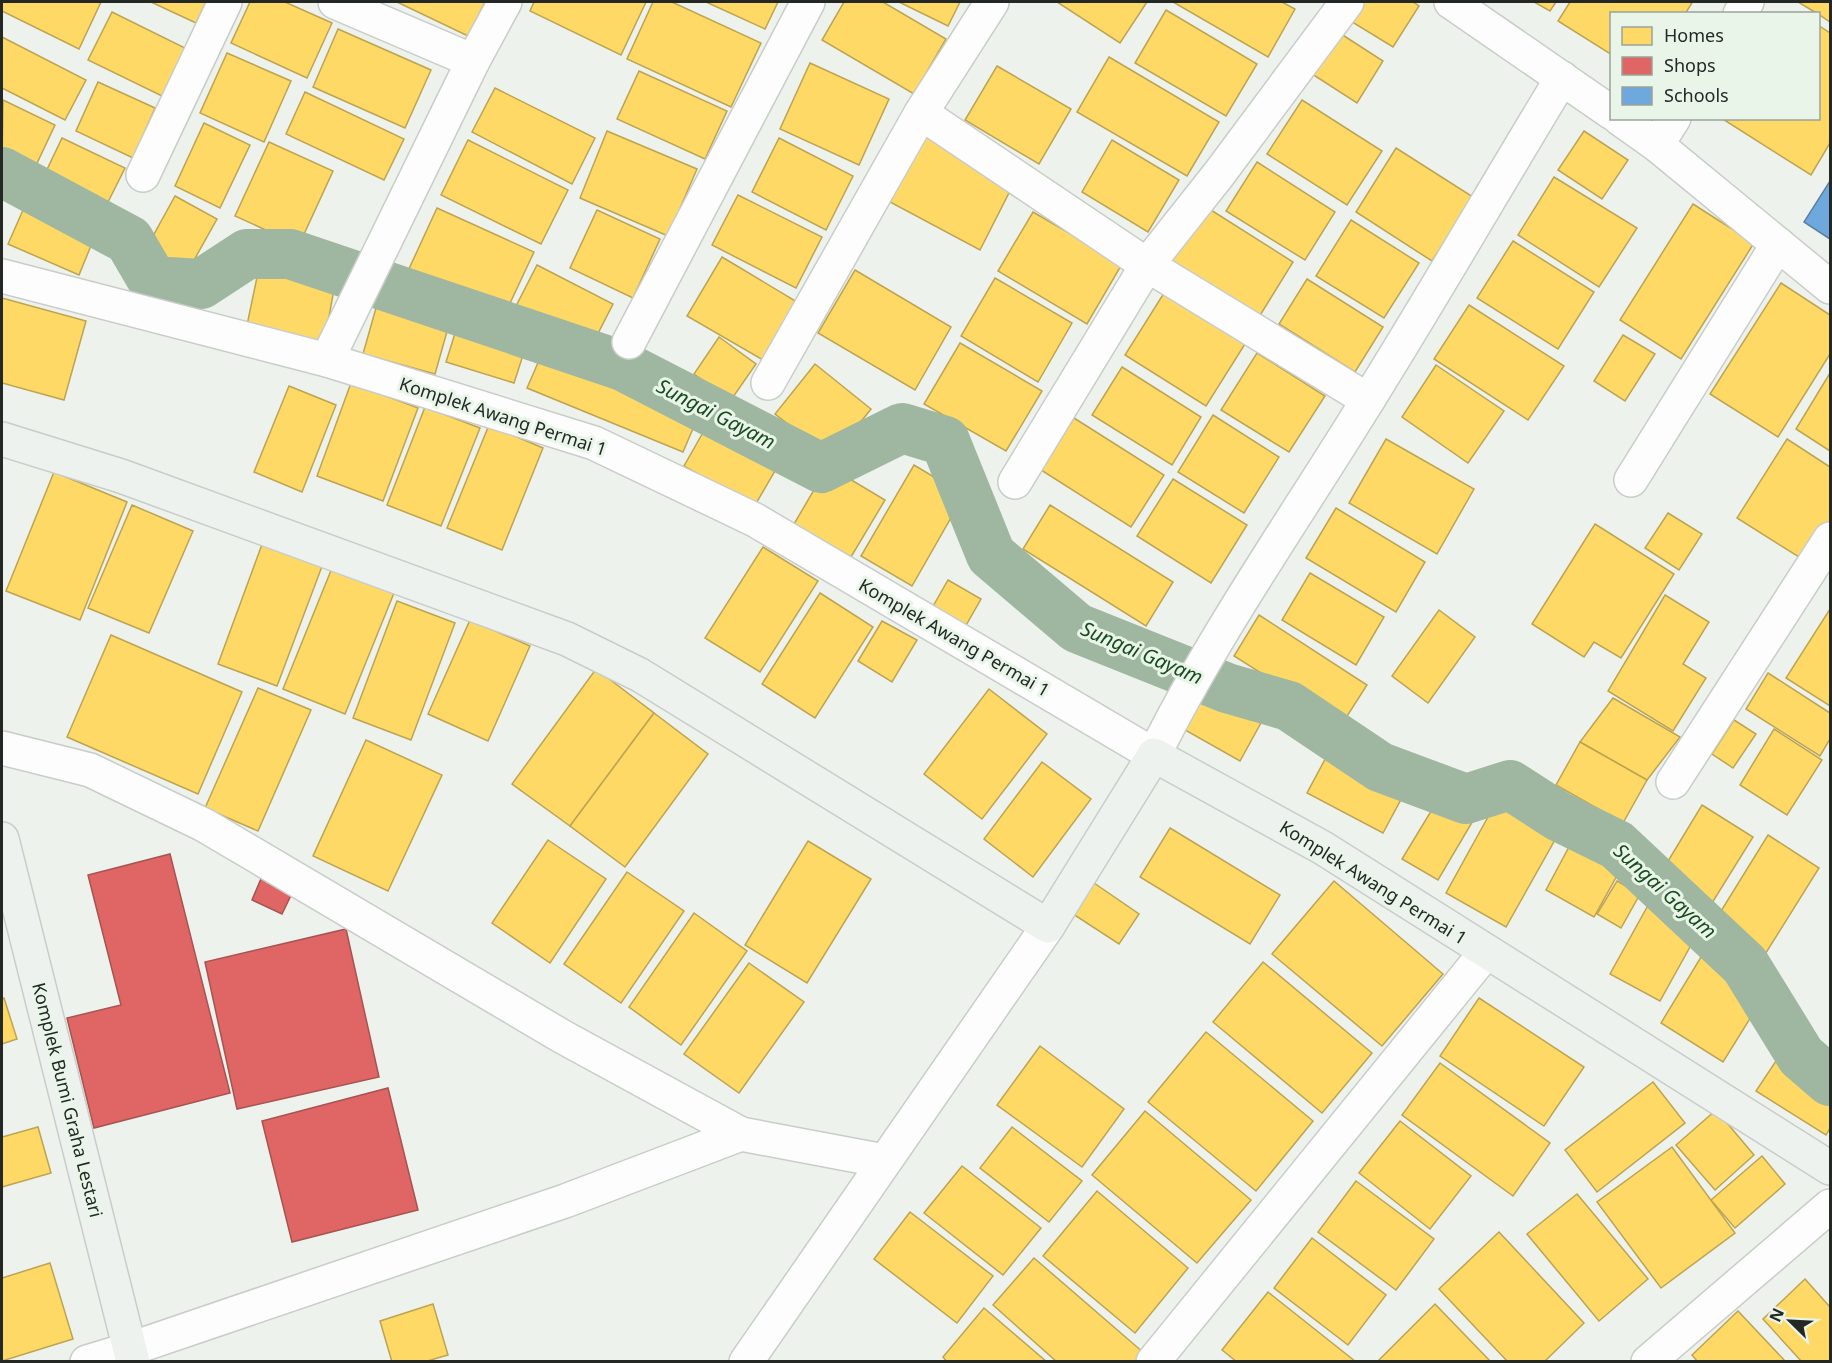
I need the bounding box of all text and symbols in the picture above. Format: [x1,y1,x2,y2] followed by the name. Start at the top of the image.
[1610,12,1820,120] legend
[1664,23,1724,47] text: Homes
[1664,53,1716,77] text: Shops
[1664,83,1729,107] text: Schools
[397,371,610,461] street label: Komplek Awang Permai 1
[652,372,780,455] water label: Sungai Gayam
[855,573,1054,702] street label: Komplek Awang Permai 1
[1077,615,1207,690] water label: Sungai Gayam
[1275,815,1472,950] street label: Komplek Awang Permai 1
[1608,837,1723,944] water label: Sungai Gayam
[27,980,109,1220] street label: Komplek Bumi Graha Lestari
[1760,1291,1820,1351] north arrow
[1764,1304,1789,1325] text: N

